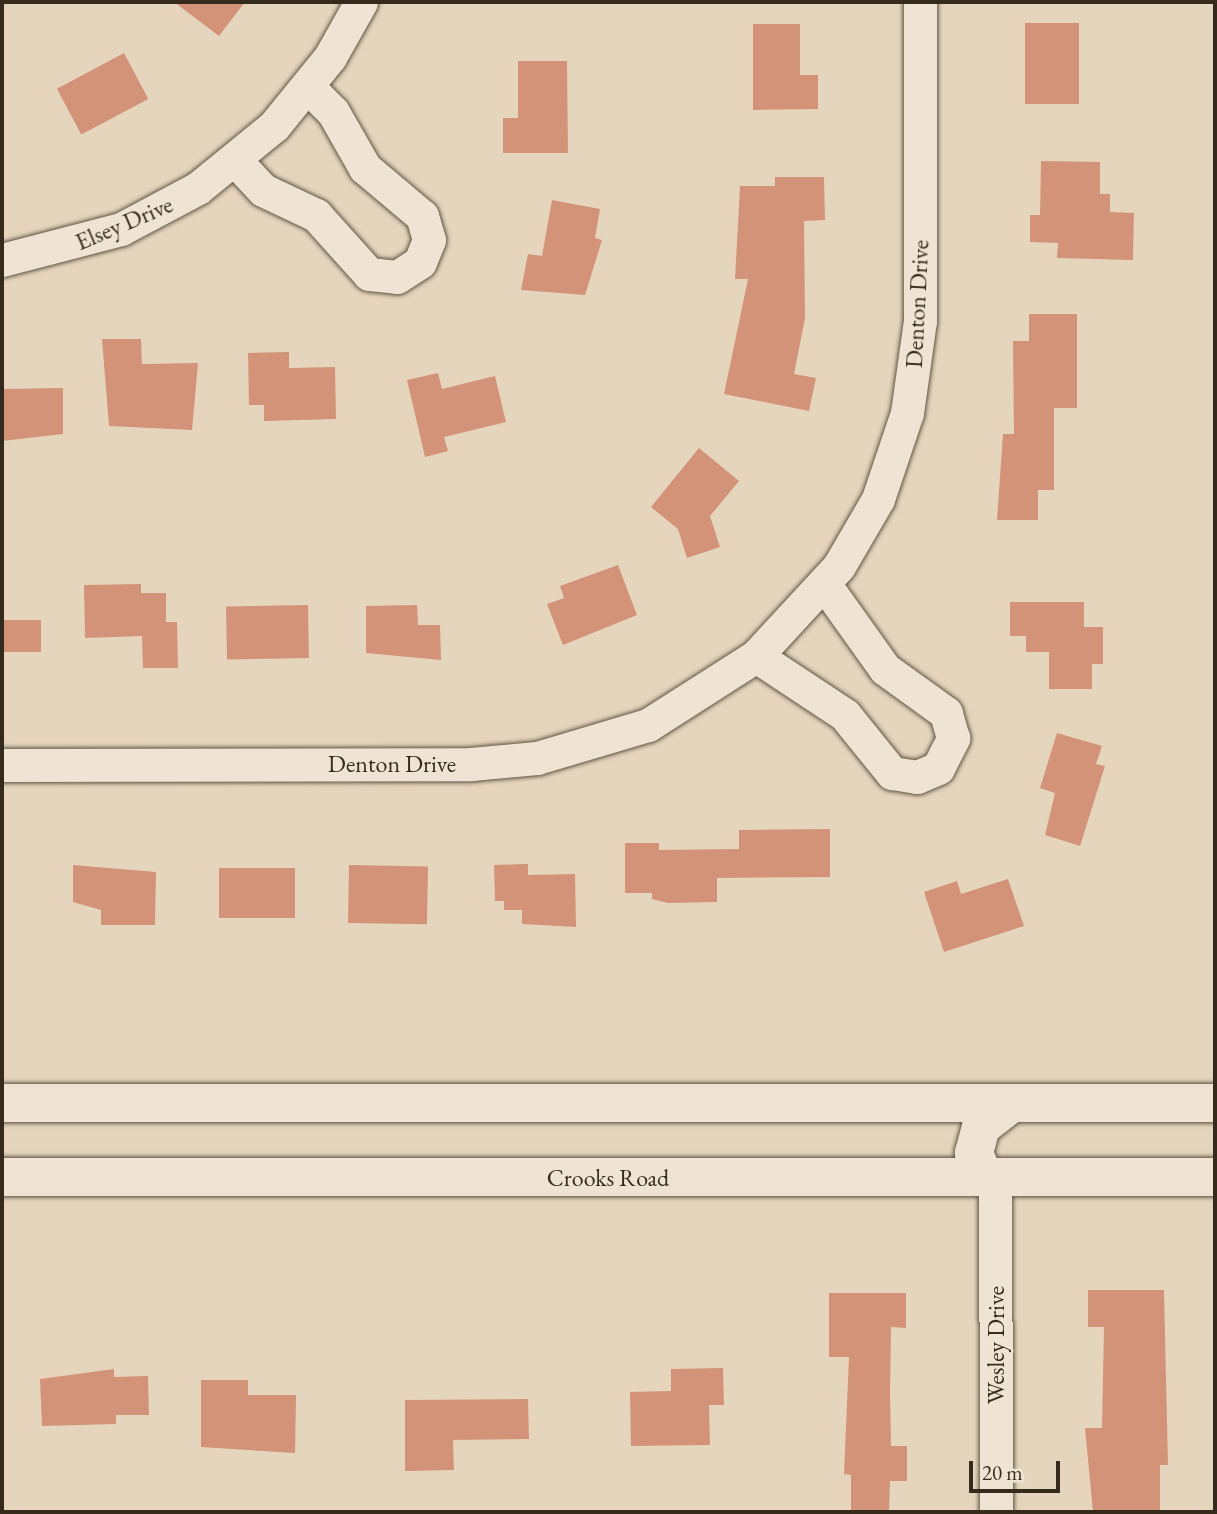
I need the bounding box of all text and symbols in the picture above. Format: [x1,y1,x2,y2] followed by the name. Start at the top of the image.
[71,190,177,256] street label: Elsey Drive
[899,239,935,369] street label: Denton Drive
[328,750,456,778] street label: Denton Drive
[547,1164,669,1192] street label: Crooks Road
[982,1286,1010,1404] street label: Wesley Drive
[972,1448,1063,1492] scale bar
[982,1459,1023,1486] text: 20 m

